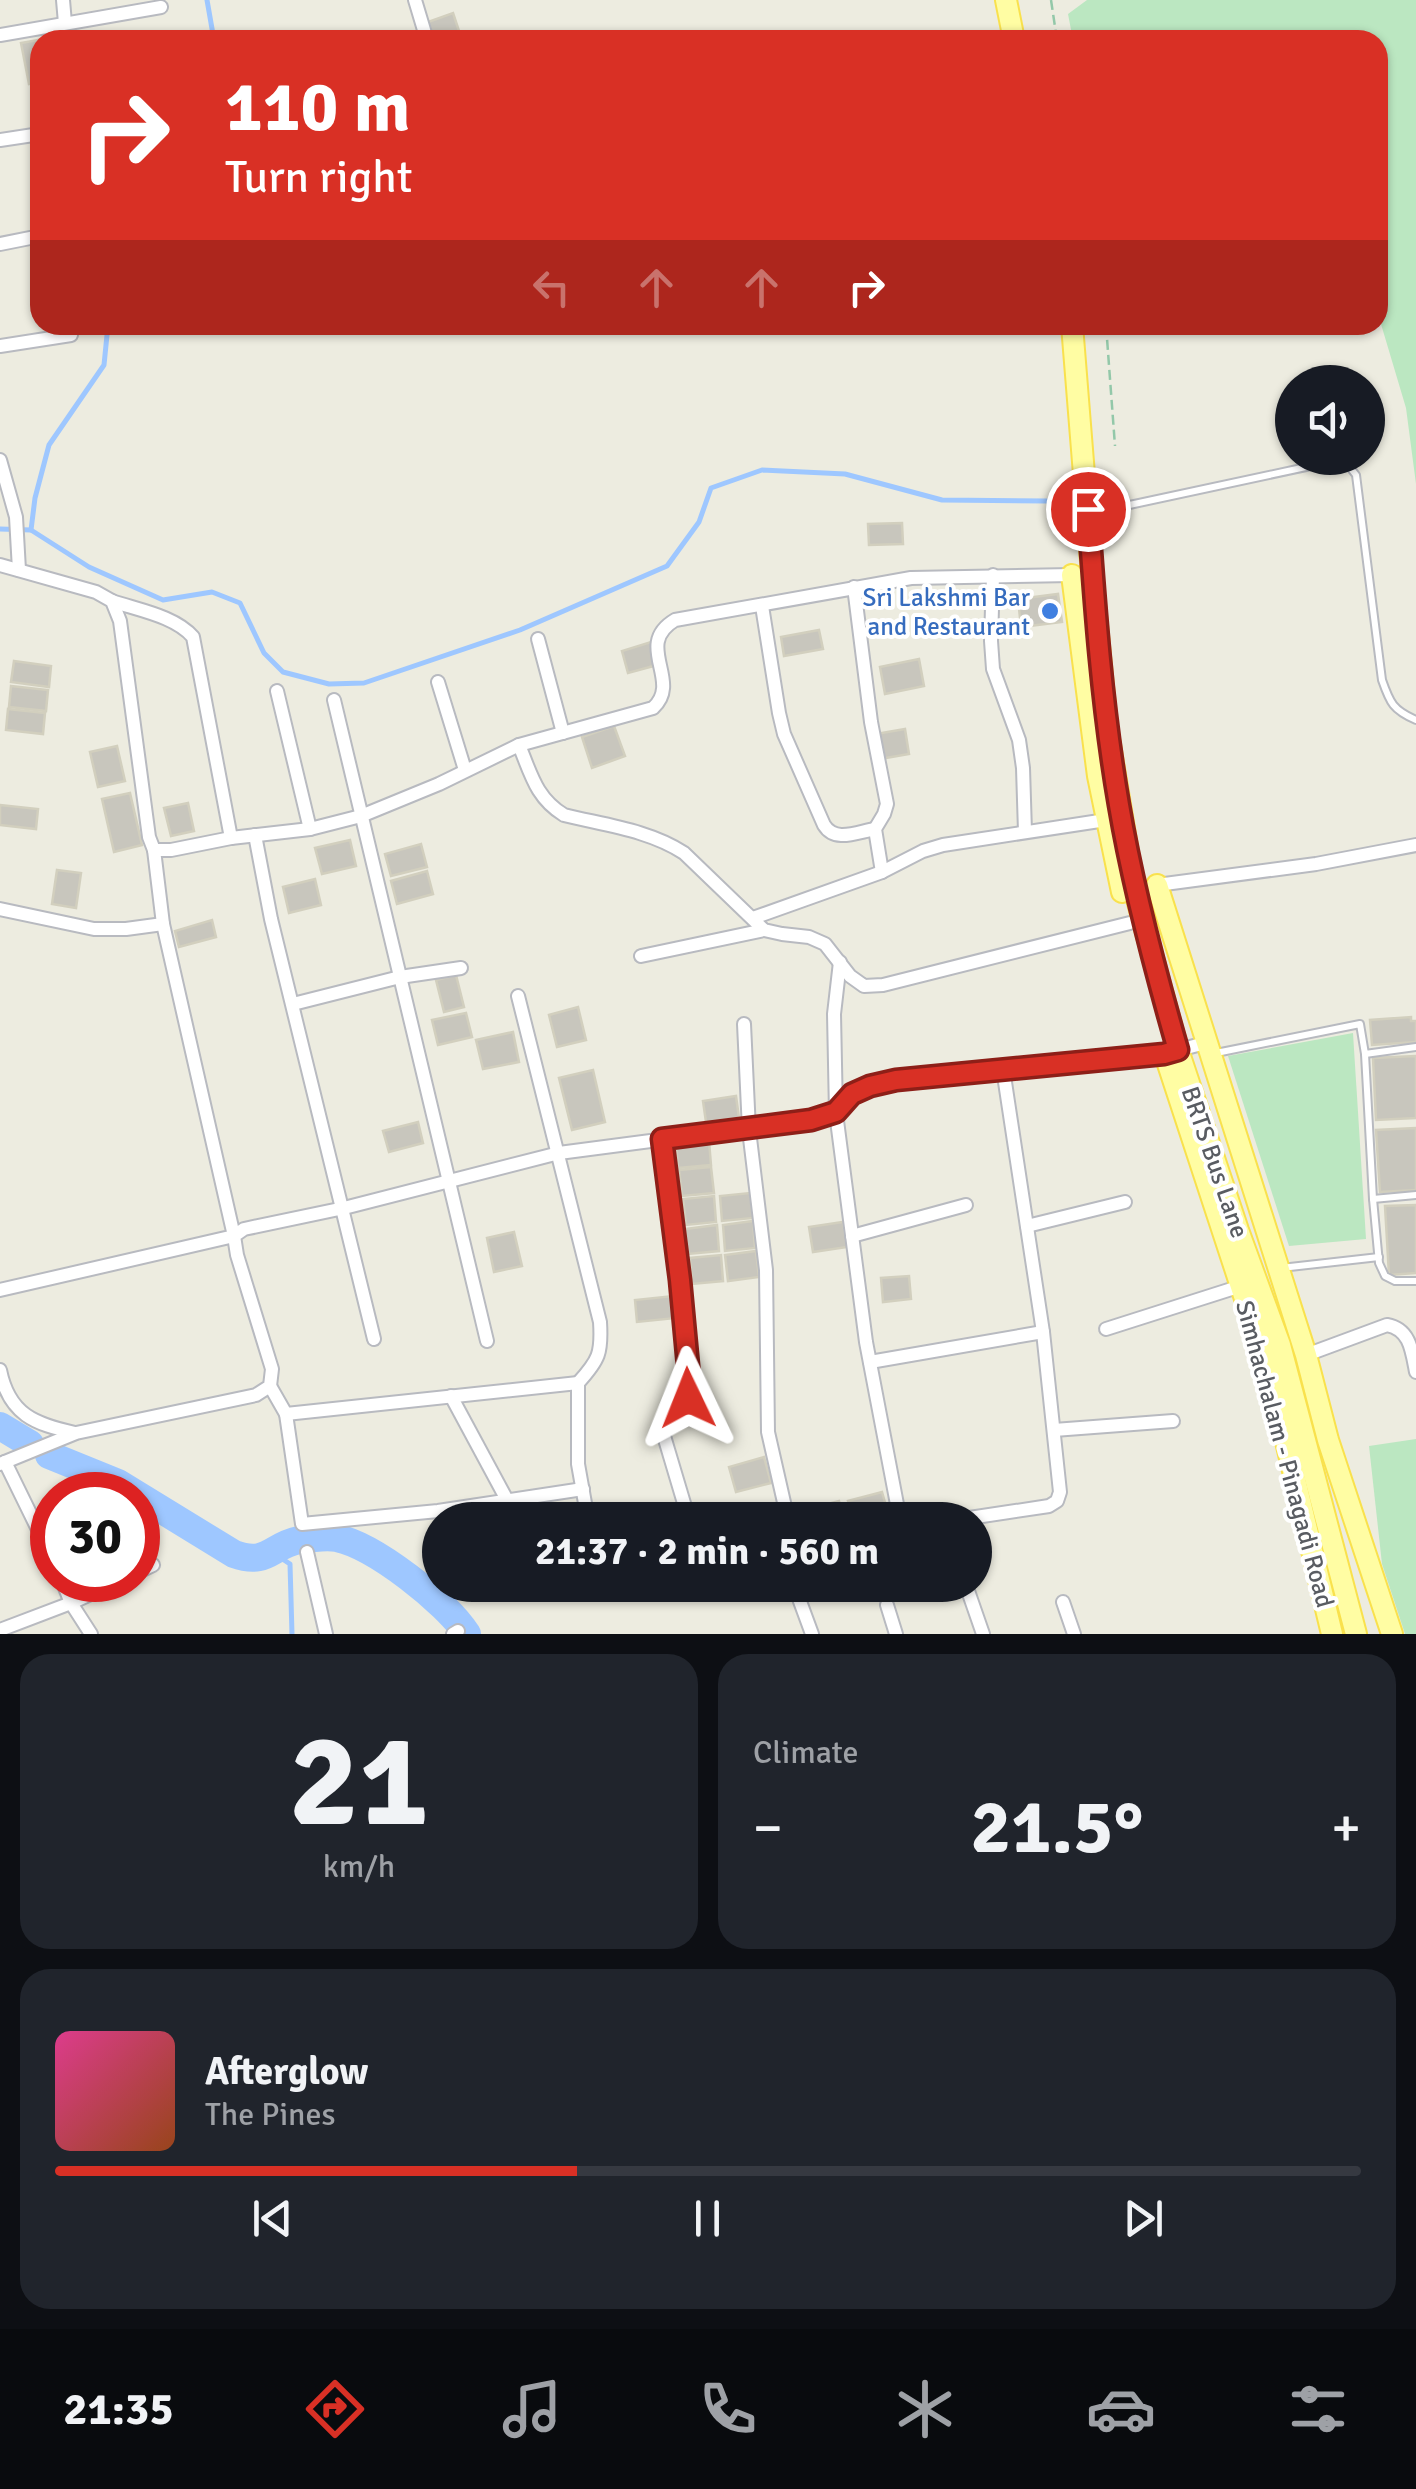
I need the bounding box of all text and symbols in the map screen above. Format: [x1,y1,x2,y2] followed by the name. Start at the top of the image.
[225,64,410,150] text: 110 m
[60,70,190,200] icon: right
[225,150,413,205] text: Turn right
[524,260,579,315] icon: left
[629,260,684,315] icon: ahead
[734,260,789,315] icon: ahead
[839,260,894,315] icon: right
[1275,365,1385,475] map controls
[1275,365,1385,475] button: sound
[1046,467,1131,552] pin
[1061,482,1116,537] icon: arrive
[862,582,1031,642] place label: Sri Lakshmi Bar and Restaurant
[1039,600,1061,622] marker: Sri Lakshmi Bar and Restaurant
[1175,1082,1255,1242] street label: BRTS Bus Lane
[1229,1297,1341,1611] street label: Simhachalam - Pinagadi Road
[636,1346,740,1450] position arrow
[30,1472,160,1602] speed limit sign: 30
[535,1528,879,1575] text: 21:37 · 2 min · 560 m
[289,1702,429,1862] text: 21
[753,1733,859,1772] text: Climate
[971,1781,1144,1874] text: 21.5°
[753,1794,783,1862] text: −
[1331,1794,1361,1862] text: +
[323,1847,395,1886] text: km/h
[205,2048,368,2095] text: Afterglow
[205,2095,336,2134] text: The Pines
[245,2191,300,2246] icon: previous
[680,2191,735,2246] icon: pause
[1116,2191,1171,2246] icon: next
[300,2374,370,2444] icon: directions
[497,2374,567,2444] icon: music
[693,2374,763,2444] icon: phone
[890,2374,960,2444] icon: climate
[1086,2374,1156,2444] icon: car
[1283,2374,1353,2444] icon: filters
[63,2382,174,2437] text: 21:35

